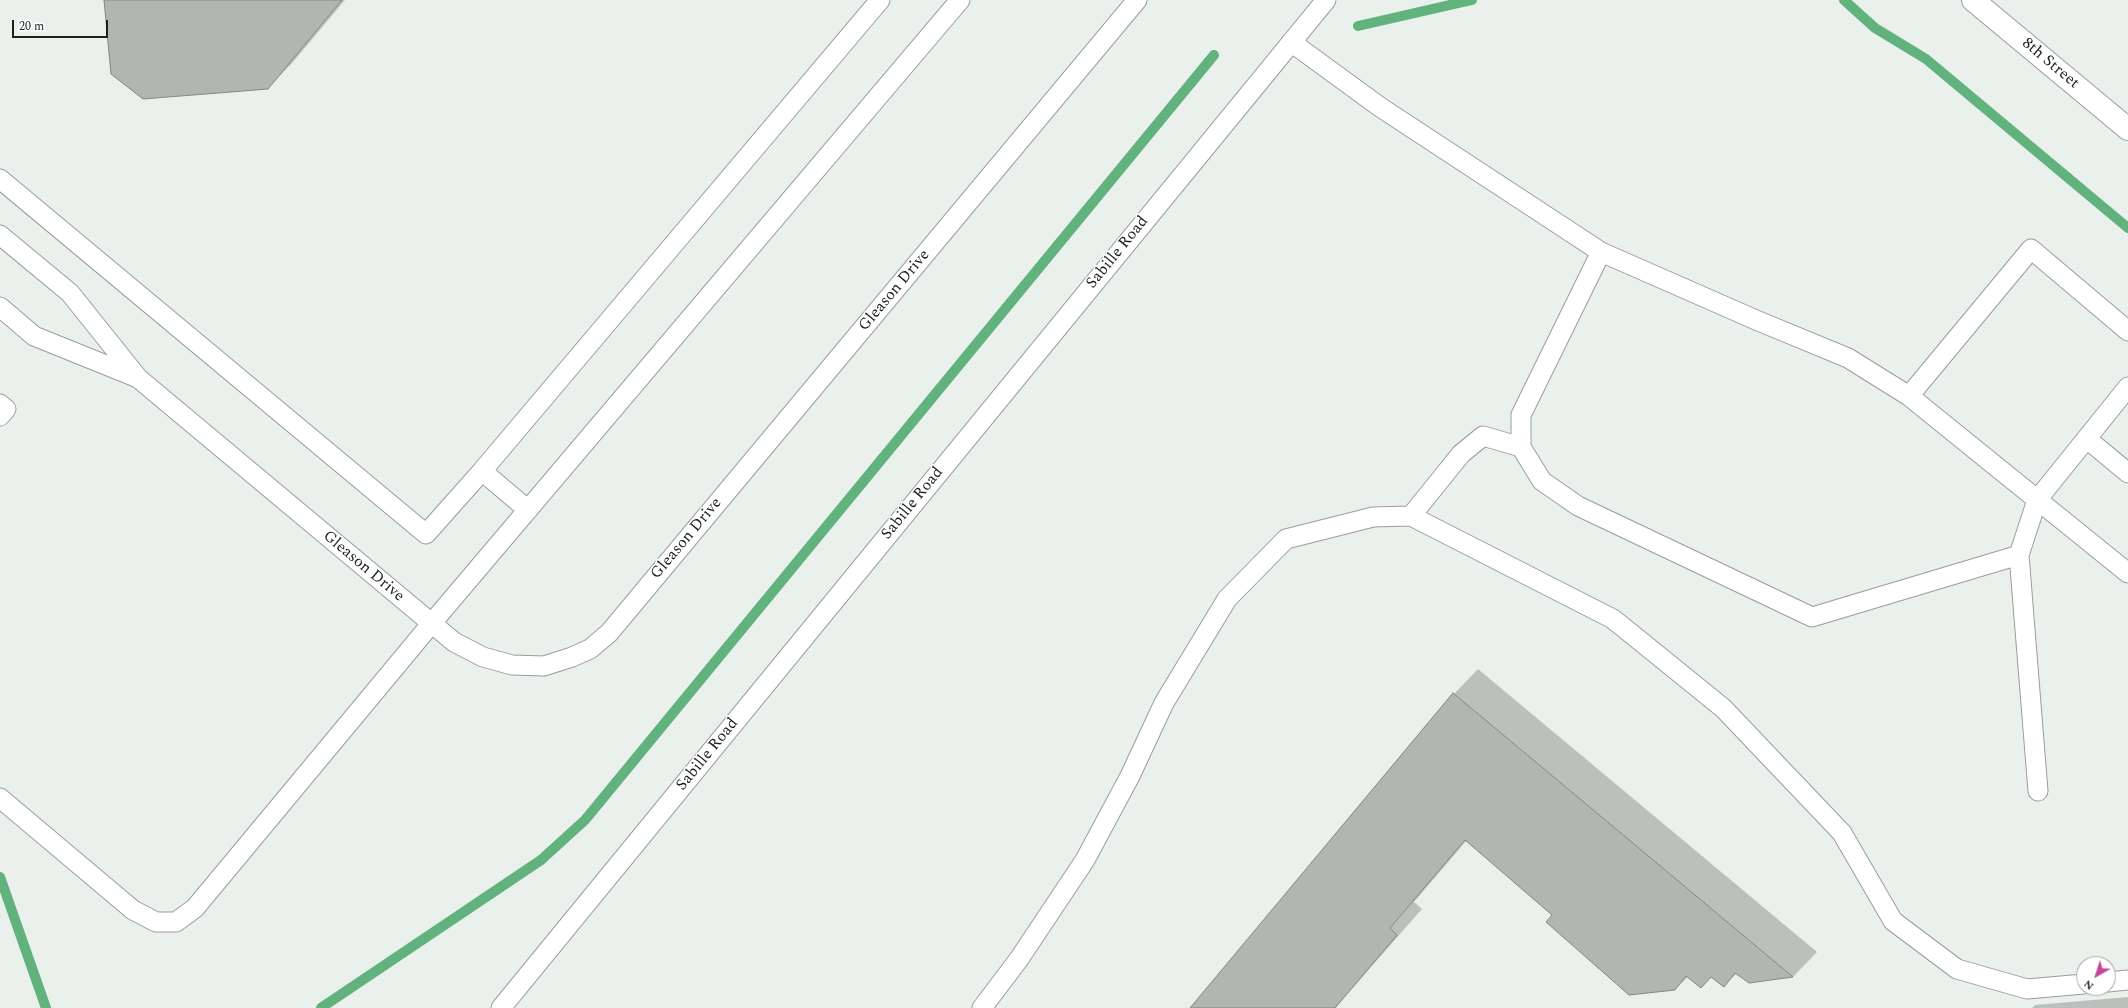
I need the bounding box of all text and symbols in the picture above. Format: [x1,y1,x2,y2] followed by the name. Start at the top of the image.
[14,12,110,38] scale bar
[19,17,44,36] text: 20 m
[2017,34,2083,94] street label: 8th Street
[1083,213,1153,293] street label: Sabille Road
[855,246,935,336] street label: Gleason Drive
[878,464,948,544] street label: Sabille Road
[647,494,727,584] street label: Gleason Drive
[318,527,408,607] street label: Gleason Drive
[673,715,743,795] street label: Sabille Road
[2076,956,2116,996] north arrow
[2080,976,2098,994] text: N

